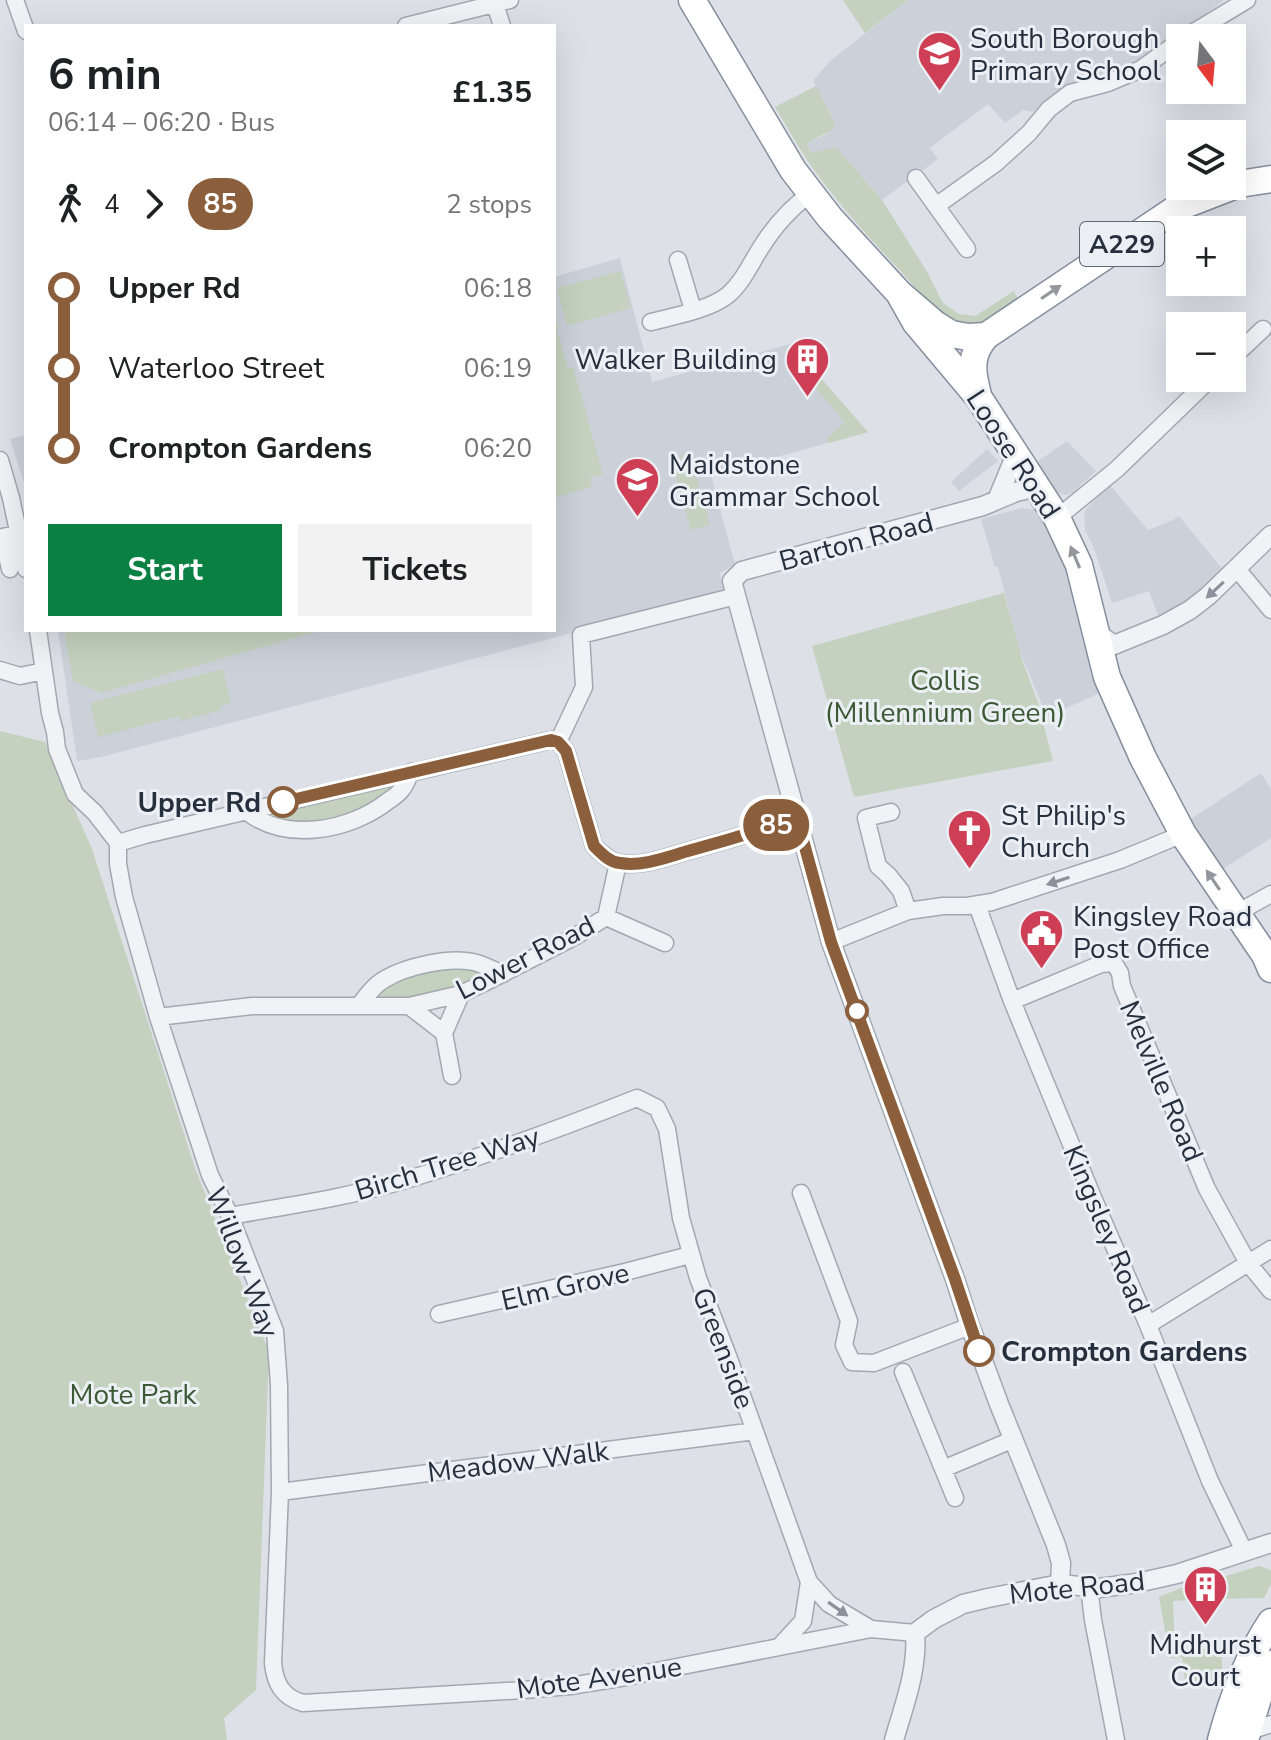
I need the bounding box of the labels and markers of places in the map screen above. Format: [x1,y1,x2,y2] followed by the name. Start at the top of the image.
[970,20,1161,90] place label: South Borough Primary School
[915,30,963,93] school or university icon: South Borough Primary School
[784,335,832,398] building icon: Walker Building
[574,341,777,379] place label: Walker Building
[669,446,880,516] place label: Maidstone Grammar School
[614,456,662,519] school or university icon: Maidstone Grammar School
[137,784,261,822] place label: Upper Rd
[268,787,298,817] marker: Upper Rd
[1001,797,1126,867] place label: St Philip's Church
[946,807,994,870] church icon: St Philip's Church
[1073,898,1252,968] place label: Kingsley Road Post Office
[1018,908,1066,971] public building icon: Kingsley Road Post Office
[846,1000,868,1022] unlabelled marker
[1001,1333,1248,1371] place label: Crompton Gardens
[964,1336,994,1366] marker: Crompton Gardens
[1181,1563,1229,1626] building icon: Midhurst Court
[1149,1626,1261,1696] place label: Midhurst Court

